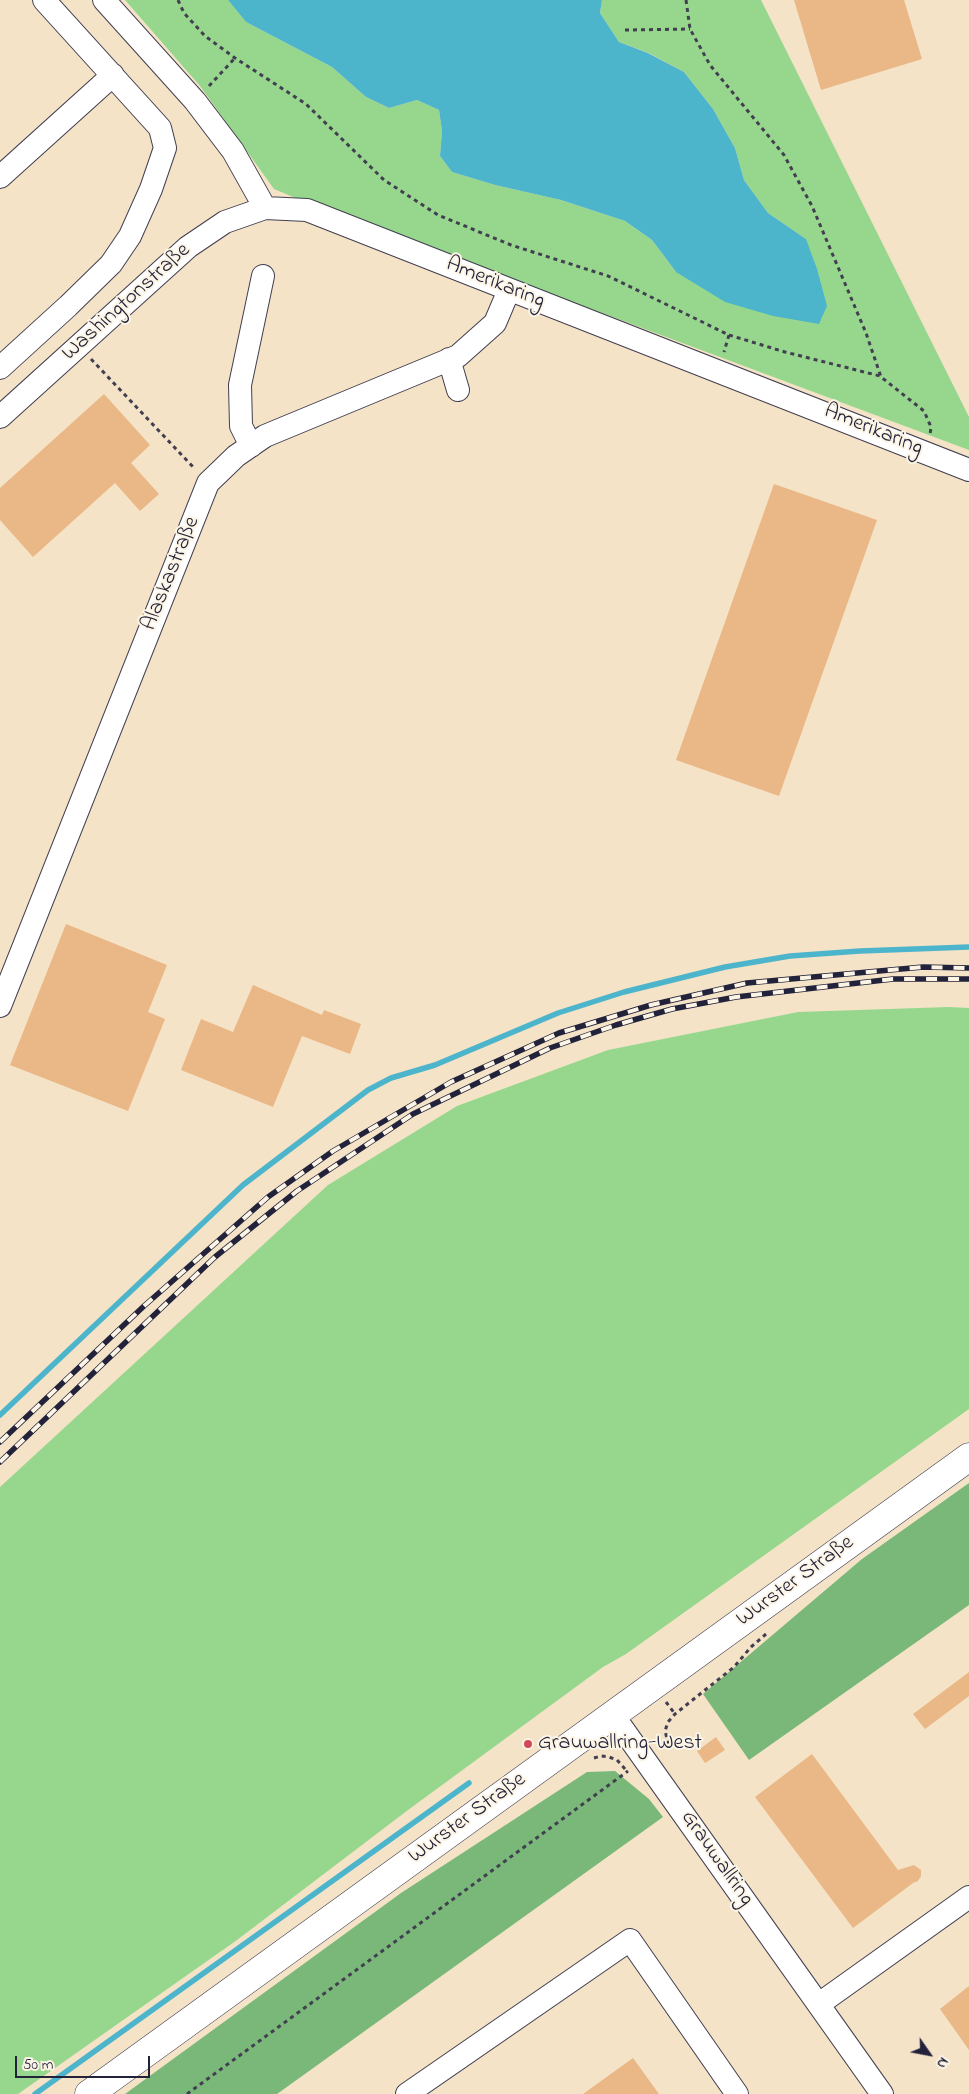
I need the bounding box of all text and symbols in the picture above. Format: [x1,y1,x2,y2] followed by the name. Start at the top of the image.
[57,238,197,368] street label: Washingtonstraße
[442,252,548,316] street label: Amerikaring
[820,399,926,463] street label: Amerikaring
[137,513,207,635] street label: Alaskastraße
[732,1531,860,1633] street label: Wurster Straße
[538,1731,702,1757] place label: Grauwallring-West
[522,1738,534,1750] marker: Grauwallring-West
[404,1768,532,1870] street label: Wurster Straße
[674,1806,758,1912] street label: Grauwallring
[904,2029,954,2079] north arrow
[18,2046,152,2078] scale bar
[931,2053,953,2072] text: N
[23,2054,53,2076] text: 50 m

